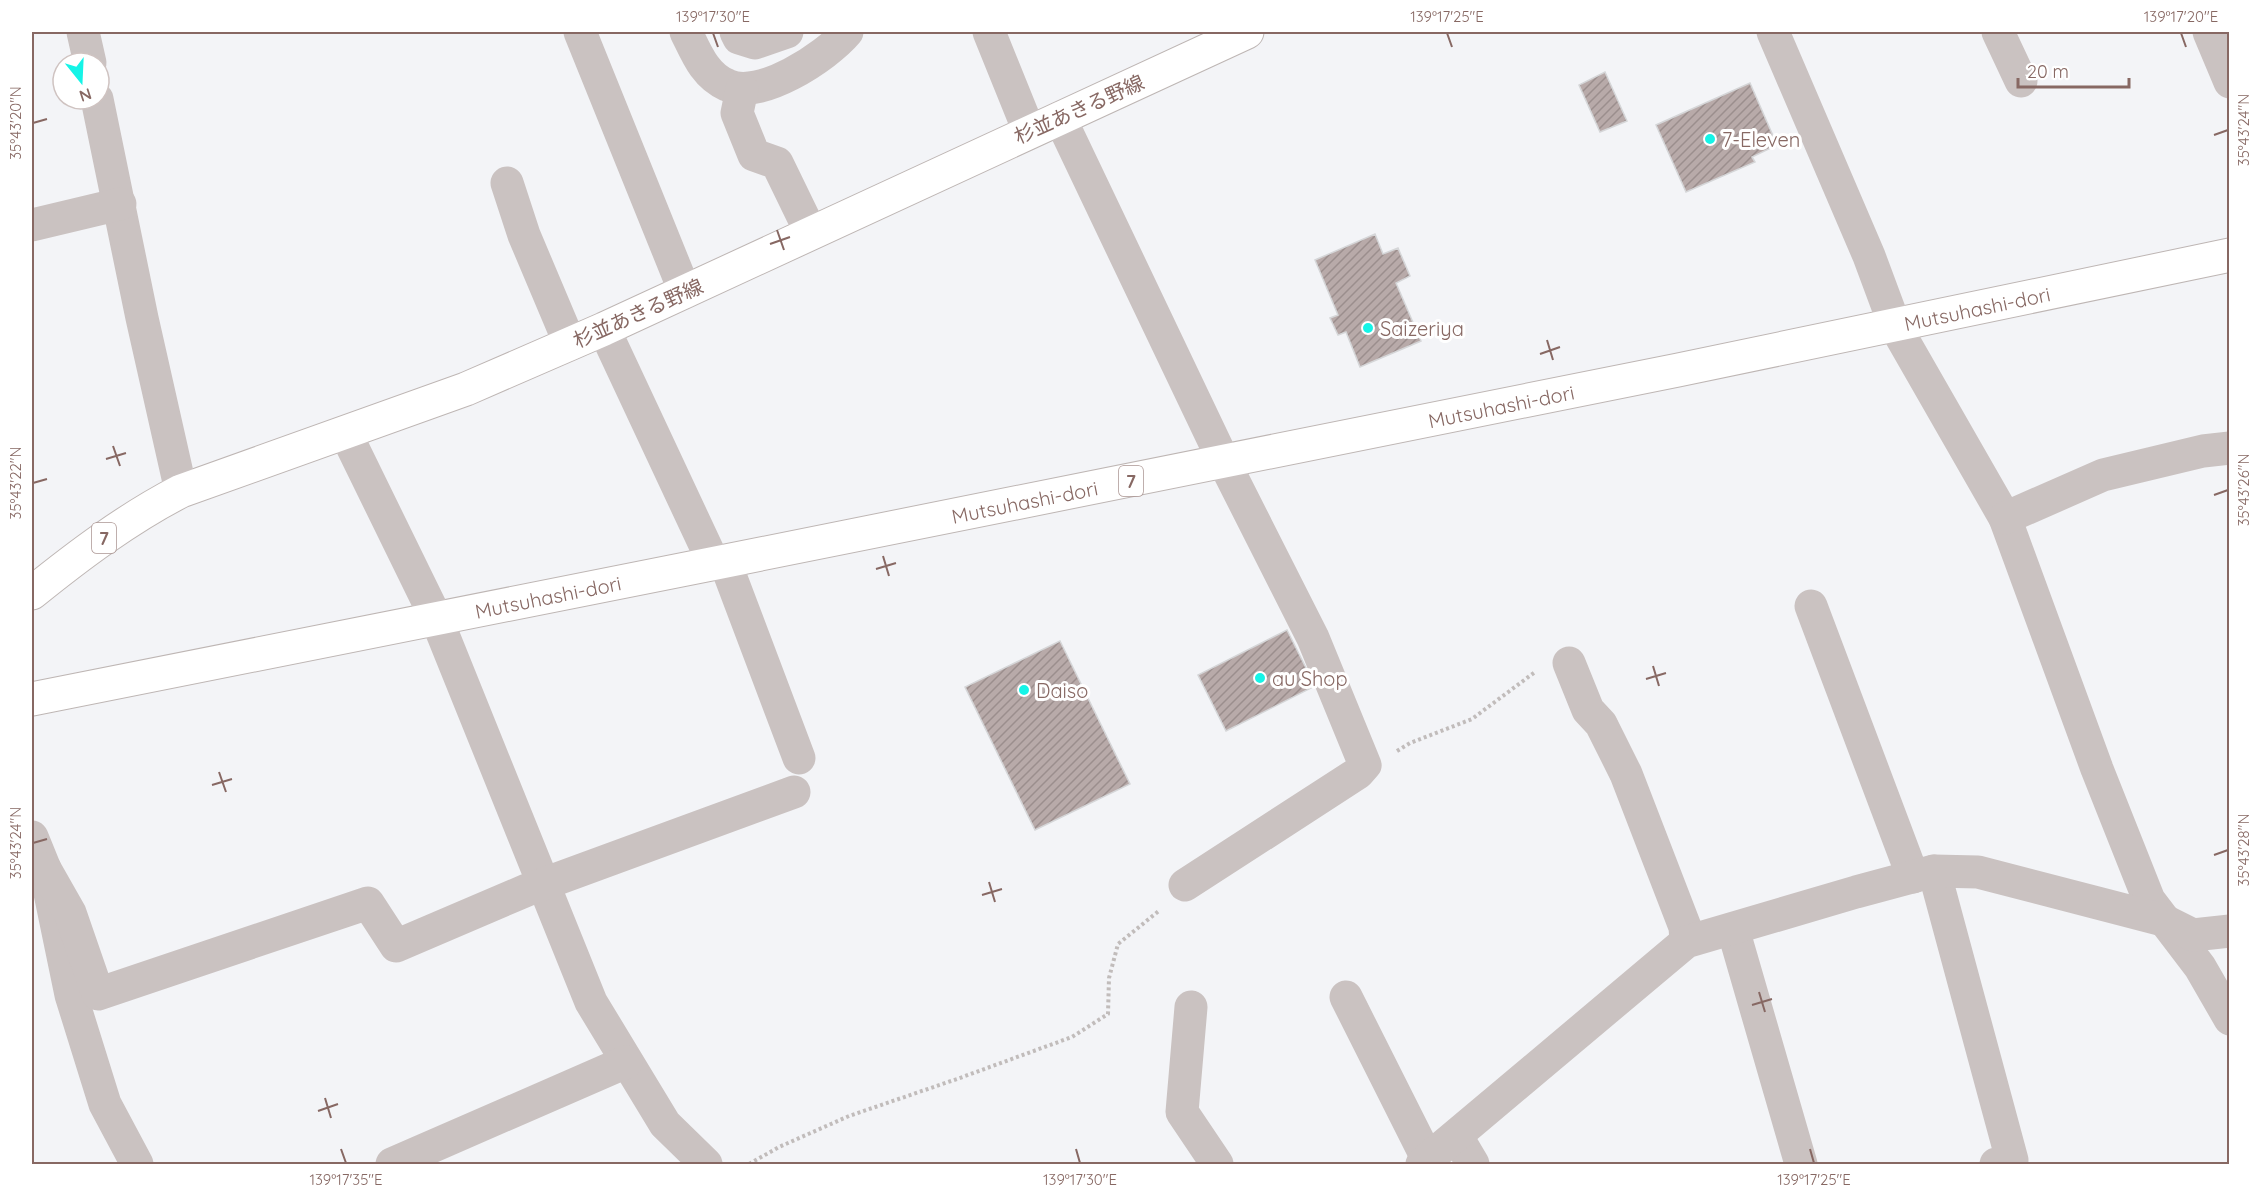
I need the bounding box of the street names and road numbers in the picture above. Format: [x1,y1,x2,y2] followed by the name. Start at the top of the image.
[1010,69,1148,149] street label: 杉並あきる野線
[569,273,707,353] street label: 杉並あきる野線
[1902,281,2052,336] street label: Mutsuhashi-dori
[1426,379,1576,433] street label: Mutsuhashi-dori
[1119,466,1143,496] road number: 7
[949,475,1100,528] street label: Mutsuhashi-dori
[92,523,116,553] road number: 7
[473,570,623,623] street label: Mutsuhashi-dori

